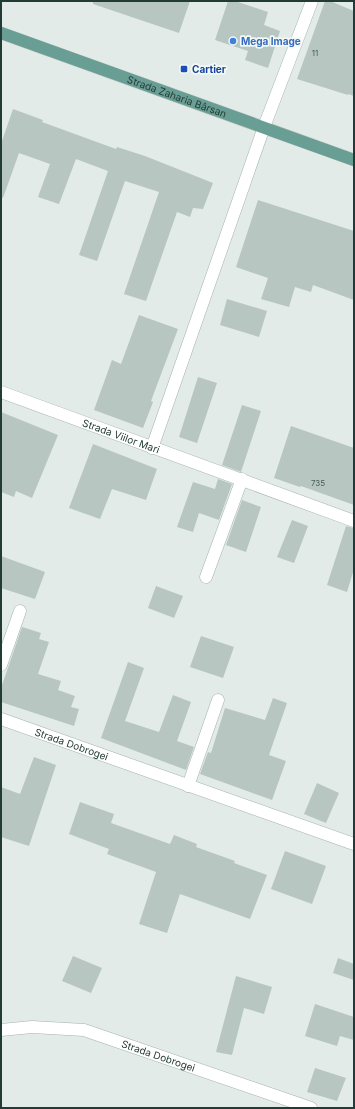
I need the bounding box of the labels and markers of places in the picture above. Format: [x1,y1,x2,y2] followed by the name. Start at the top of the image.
[241,35,301,48] place label: Mega Image
[228,36,238,46] marker: Mega Image
[192,63,226,75] place label: Cartier
[179,64,189,74] marker: Cartier

